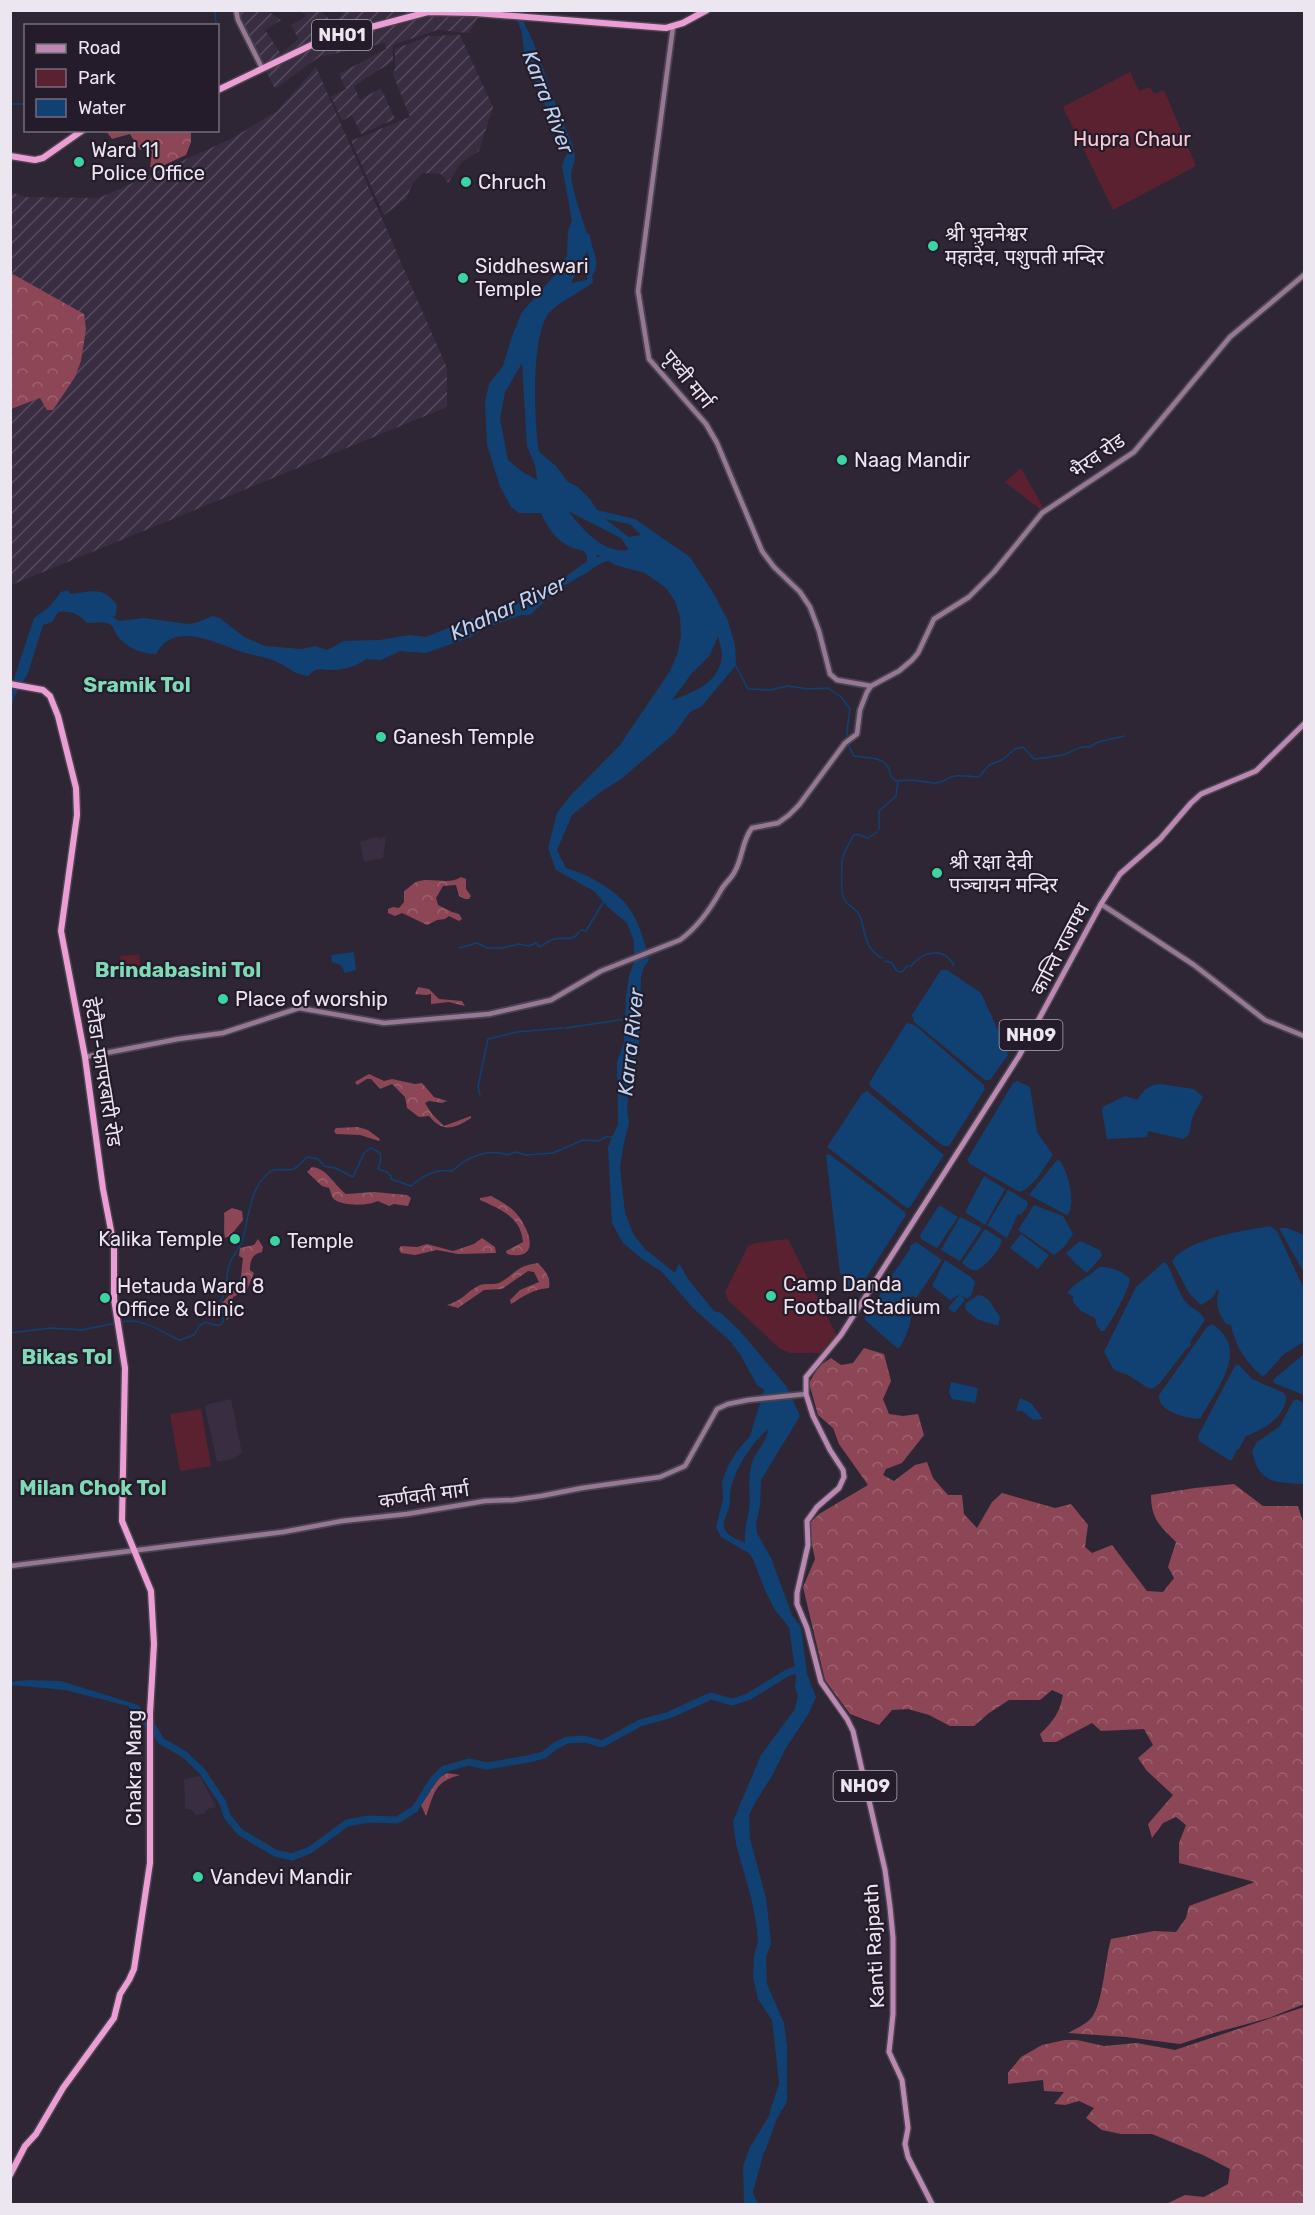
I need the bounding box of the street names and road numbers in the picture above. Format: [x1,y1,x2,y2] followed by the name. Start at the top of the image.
[312,20,372,50] road number: NH01
[656,345,720,415] street label: पृथ्वी मार्ग
[1064,427,1130,484] street label: भैरव रोड
[1026,898,1095,999] street label: कान्ति राजपथ
[79,996,127,1148] street label: हेटौडा-फापरबारी रोड
[1000,1020,1062,1050] road number: NH09
[377,1477,472,1513] street label: कर्णवती मार्ग
[122,1710,146,1826] street label: Chakra Marg
[834,1771,896,1801] road number: NH09
[859,1883,889,2009] street label: Kanti Rajpath

